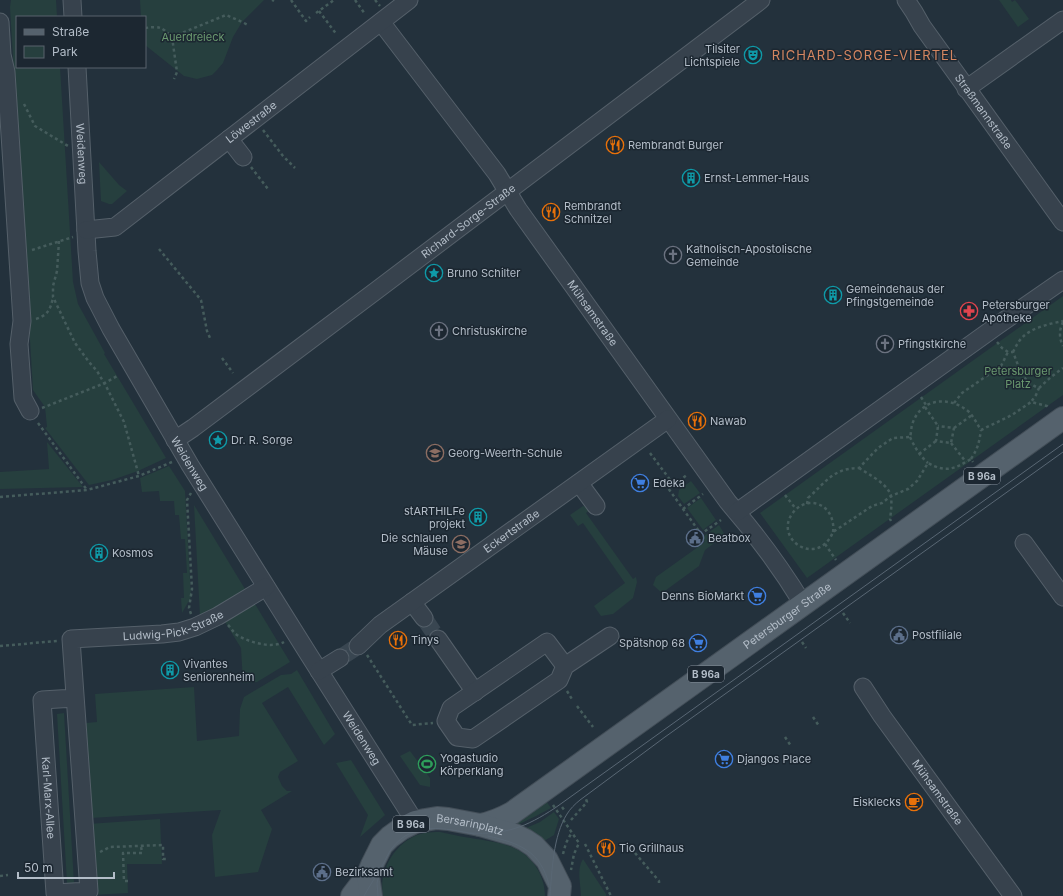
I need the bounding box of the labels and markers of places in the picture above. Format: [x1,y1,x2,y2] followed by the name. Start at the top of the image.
[684,42,740,69] place label: Tilsiter Lichtspiele
[743,45,763,65] theatre icon: Tilsiter Lichtspiele
[605,135,625,155] restaurant icon: Rembrandt Burger
[628,138,723,152] place label: Rembrandt Burger
[681,168,701,188] building icon: Ernst-Lemmer-Haus
[704,171,810,185] place label: Ernst-Lemmer-Haus
[564,199,621,226] place label: Rembrandt Schnitzel
[541,202,561,222] restaurant icon: Rembrandt Schnitzel
[686,242,812,269] place label: Katholisch-Apostolische Gemeinde
[663,245,683,265] church icon: Katholisch-Apostolische Gemeinde
[424,263,444,283] place icon: Bruno Schilter
[447,266,520,280] place label: Bruno Schilter
[846,282,944,309] place label: Gemeindehaus der Pfingstgemeinde
[823,285,843,305] building icon: Gemeindehaus der Pfingstgemeinde
[982,298,1050,325] place label: Petersburger Apotheke
[959,301,979,321] pharmacy icon: Petersburger Apotheke
[429,321,449,341] church icon: Christuskirche
[452,324,527,338] place label: Christuskirche
[875,334,895,354] church icon: Pfingstkirche
[898,337,966,351] place label: Pfingstkirche
[687,411,707,431] restaurant icon: Nawab
[710,414,747,428] place label: Nawab
[208,430,228,450] place icon: Dr. R. Sorge
[231,433,293,447] place label: Dr. R. Sorge
[425,443,445,463] school or university icon: Georg-Weerth-Schule
[448,446,562,460] place label: Georg-Weerth-Schule
[630,473,650,493] supermarket icon: Edeka
[653,476,685,490] place label: Edeka
[404,504,465,531] place label: stARTHILFe projekt
[468,507,488,527] building icon: stARTHILFe projekt
[685,528,705,548] public building icon: Beatbox
[381,531,448,558] place label: Die schlauen Mäuse
[708,531,751,545] place label: Beatbox
[451,534,471,554] school or university icon: Die schlauen Mäuse
[89,543,109,563] building icon: Kosmos
[112,546,154,560] place label: Kosmos
[747,586,767,606] supermarket icon: Denns BioMarkt
[661,589,744,603] place label: Denns BioMarkt
[889,625,909,645] public building icon: Postfiliale
[912,628,962,642] place label: Postfiliale
[388,630,408,650] restaurant icon: Tinys
[411,633,439,647] place label: Tinys
[688,633,708,653] supermarket icon: Spätshop 68
[619,636,685,650] place label: Spätshop 68
[183,657,254,684] place label: Vivantes Seniorenheim
[160,660,180,680] building icon: Vivantes Seniorenheim
[714,749,734,769] supermarket icon: Djangos Place
[440,751,503,778] place label: Yogastudio Körperklang
[737,752,811,766] place label: Djangos Place
[417,754,437,774] sports icon: Yogastudio Körperklang
[904,792,924,812] cafe icon: Eisklecks
[853,795,901,809] place label: Eisklecks
[596,838,616,858] restaurant icon: Tio Grillhaus
[619,841,684,855] place label: Tio Grillhaus
[312,862,332,882] public building icon: Bezirksamt
[335,865,393,879] place label: Bezirksamt

